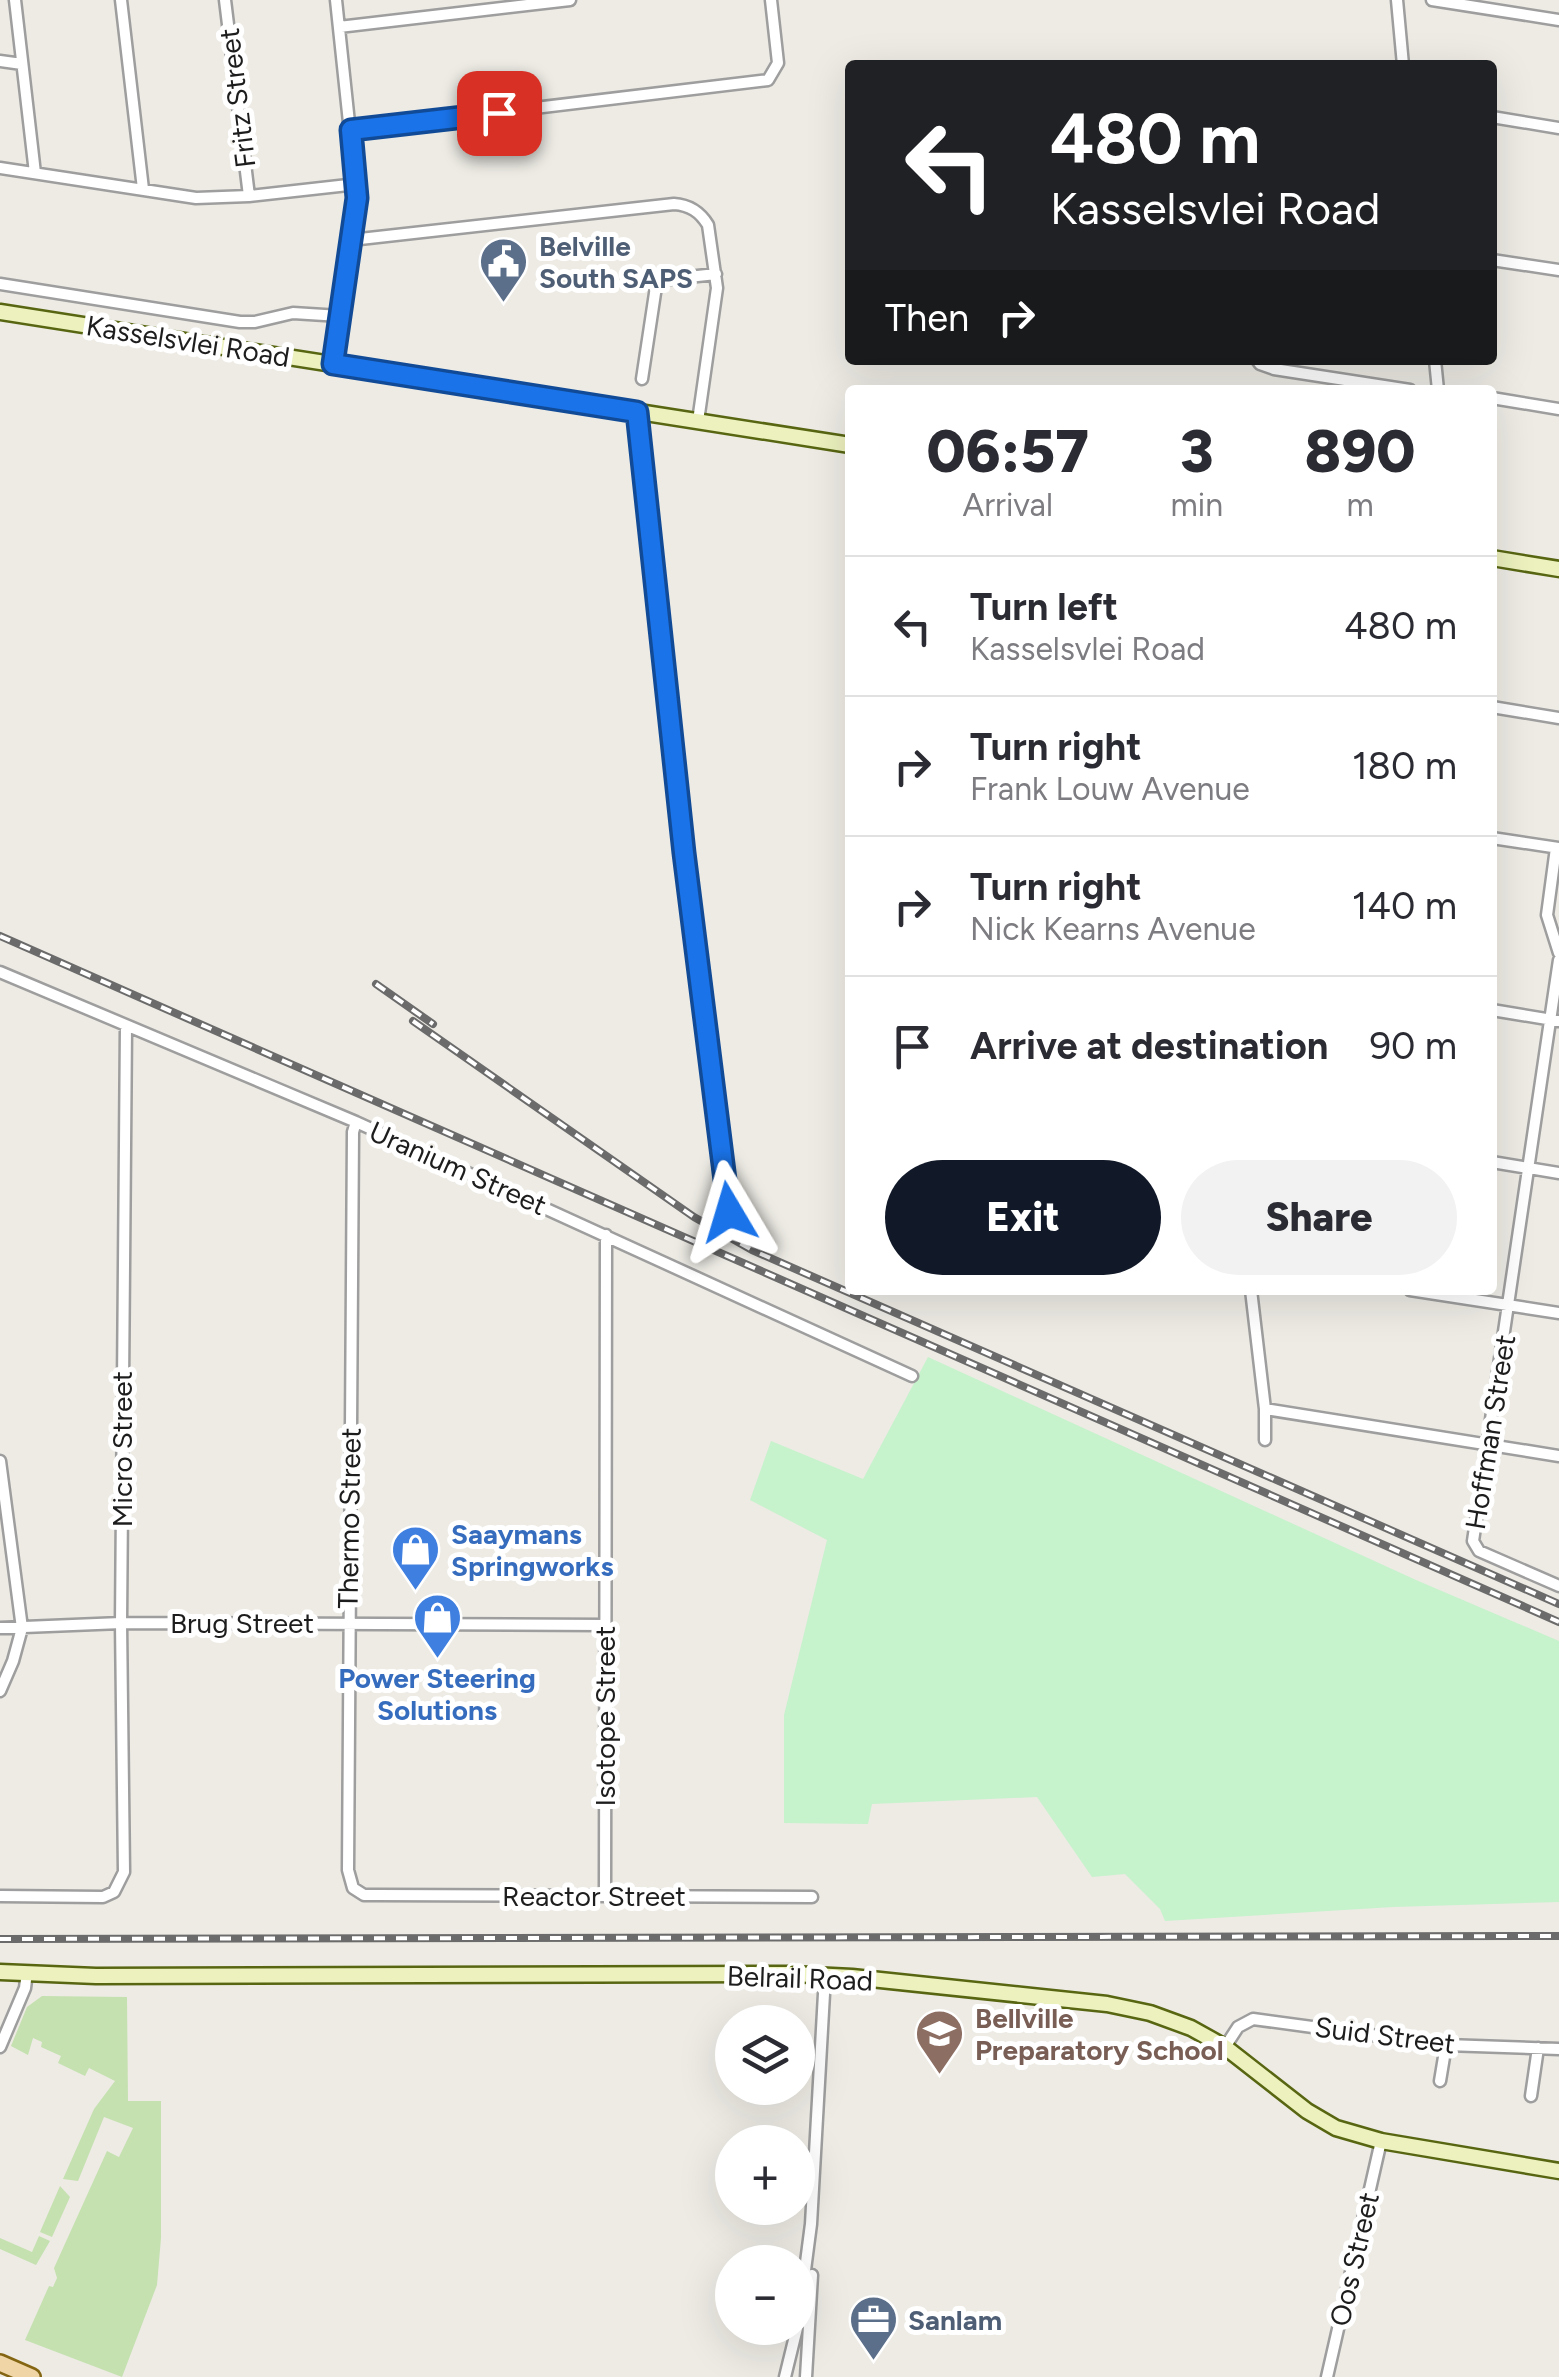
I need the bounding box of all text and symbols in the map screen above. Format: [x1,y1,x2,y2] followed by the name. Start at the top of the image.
[212,26,262,170] street label: Fritz Street
[457,71,542,156] pin
[472,86,527,141] icon: arrive
[1050,96,1260,181] text: 480 m
[885,100,1015,230] icon: left
[1050,181,1380,235] text: Kasselsvlei Road
[539,229,693,295] place label: Belville South SAPS
[478,236,530,304] public building icon: Belville South SAPS
[989,290,1044,345] icon: right
[885,295,969,341] text: Then
[84,308,292,374] street label: Kasselsvlei Road
[926,415,1089,487] text: 06:57
[1180,415,1214,487] text: 3
[1305,415,1415,487] text: 890
[963,486,1053,524] text: Arrival
[1171,486,1223,524] text: min
[1346,486,1374,524] text: m
[970,584,1118,630] text: Turn left
[885,599,940,654] icon: left
[1344,603,1457,649] text: 480 m
[970,630,1205,668] text: Kasselsvlei Road
[970,724,1142,770] text: Turn right
[885,739,940,794] icon: right
[1352,743,1457,789] text: 180 m
[970,770,1250,808] text: Frank Louw Avenue
[970,864,1142,910] text: Turn right
[885,879,940,934] icon: right
[1352,883,1457,929] text: 140 m
[970,910,1256,948] text: Nick Kearns Avenue
[885,1019,940,1074] icon: arrive
[970,1023,1328,1069] text: Arrive at destination
[1369,1023,1457,1069] text: 90 m
[364,1114,552,1222] street label: Uranium Street
[677,1160,781,1264] position arrow
[885,1160,1161,1275] button: Exit
[1181,1160,1457,1275] button: Share
[1458,1332,1522,1532] street label: Hoffman Street
[105,1371,139,1527] street label: Micro Street
[330,1427,368,1609] street label: Thermo Street
[451,1517,613,1583] place label: Saaymans Springworks
[390,1524,442,1592] shop icon: Saaymans Springworks
[411,1592,463,1660] shop icon: Power Steering Solutions
[170,1606,314,1640] street label: Brug Street
[588,1626,622,1806] street label: Isotope Street
[338,1661,536,1727] place label: Power Steering Solutions
[502,1879,686,1913] street label: Reactor Street
[726,1958,874,1998] street label: Belrail Road
[975,2001,1224,2067] place label: Bellville Preparatory School
[715,2005,815,2345] map controls
[715,2005,815,2105] button: layers
[914,2008,966,2076] school or university icon: Bellville Preparatory School
[1313,2010,1457,2060] street label: Suid Street
[715,2125,815,2225] button: +
[1322,2189,1386,2329] street label: Oos Street
[715,2245,815,2345] button: −
[847,2294,899,2362] office icon: Sanlam
[908,2303,1002,2337] place label: Sanlam

